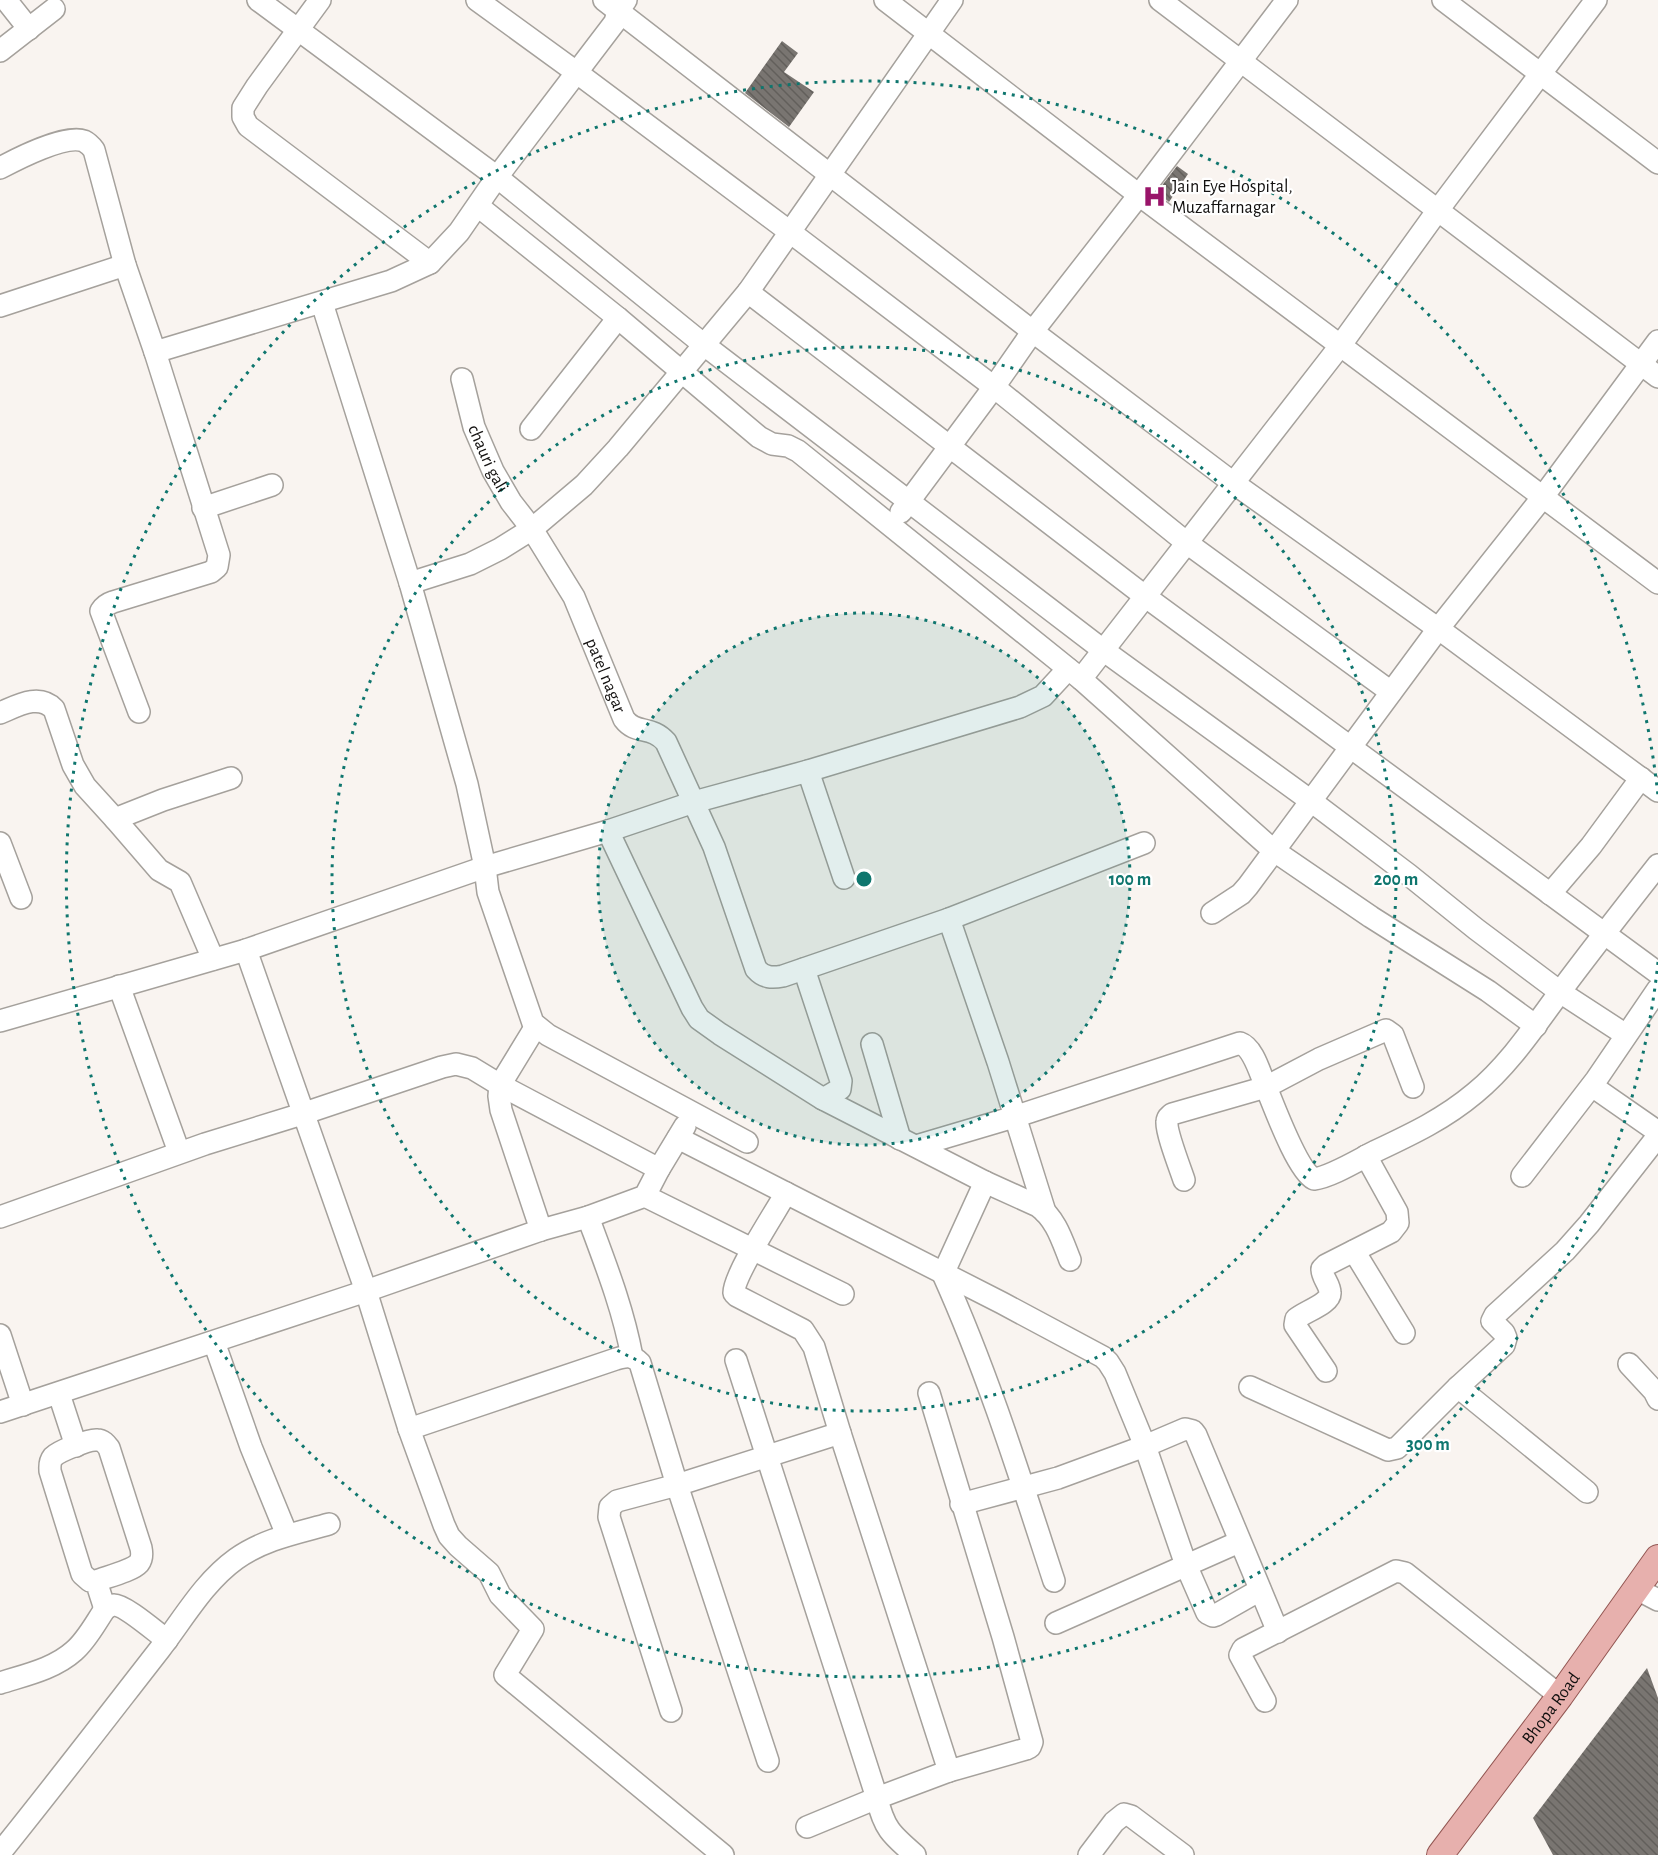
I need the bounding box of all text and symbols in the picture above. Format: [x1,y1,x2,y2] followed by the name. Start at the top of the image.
[1172,178,1293,217] place label: Jain Eye Hospital, Muzaffarnagar
[1141,183,1167,209] hospital icon: Jain Eye Hospital, Muzaffarnagar
[464,422,511,496] street label: chauri gali
[582,636,629,716] street label: patel nagar
[854,869,874,889] centre of rings
[1109,871,1151,889] text: 100 m
[1374,871,1418,889] text: 200 m
[1406,1436,1450,1454] text: 300 m
[1519,1669,1584,1748] street label: Bhopa Road

